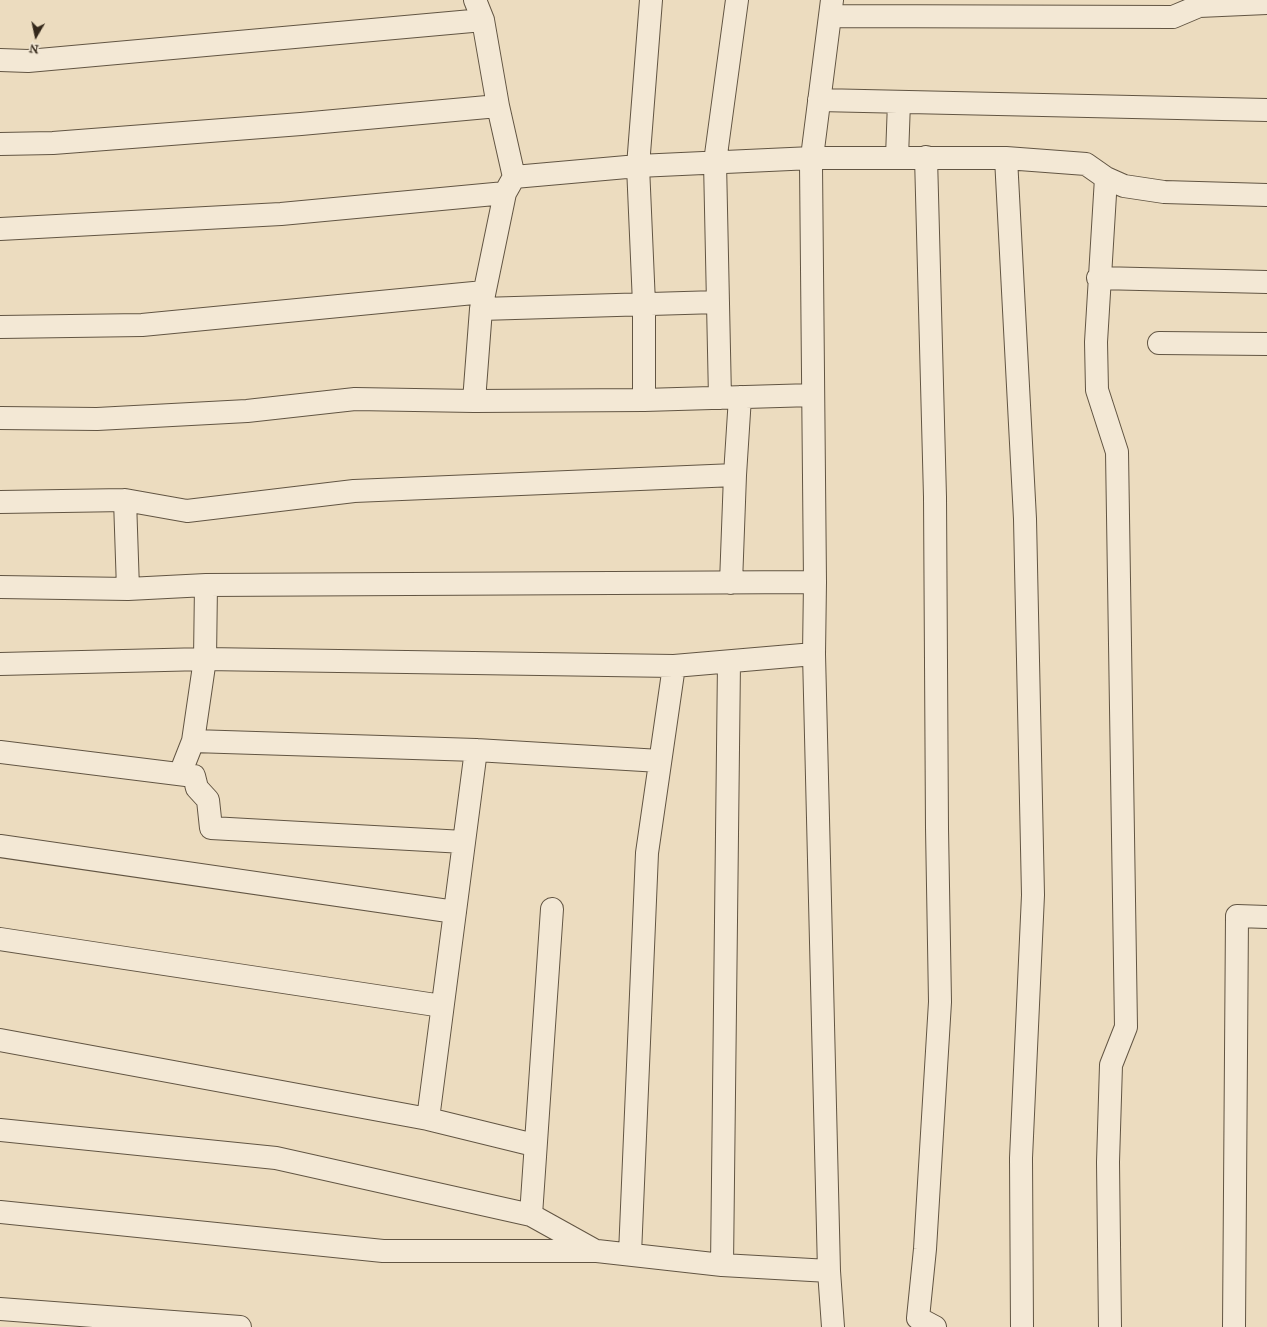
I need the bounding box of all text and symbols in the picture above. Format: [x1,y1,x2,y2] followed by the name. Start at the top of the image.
[16,16,56,56] north arrow
[28,41,40,55] text: N

